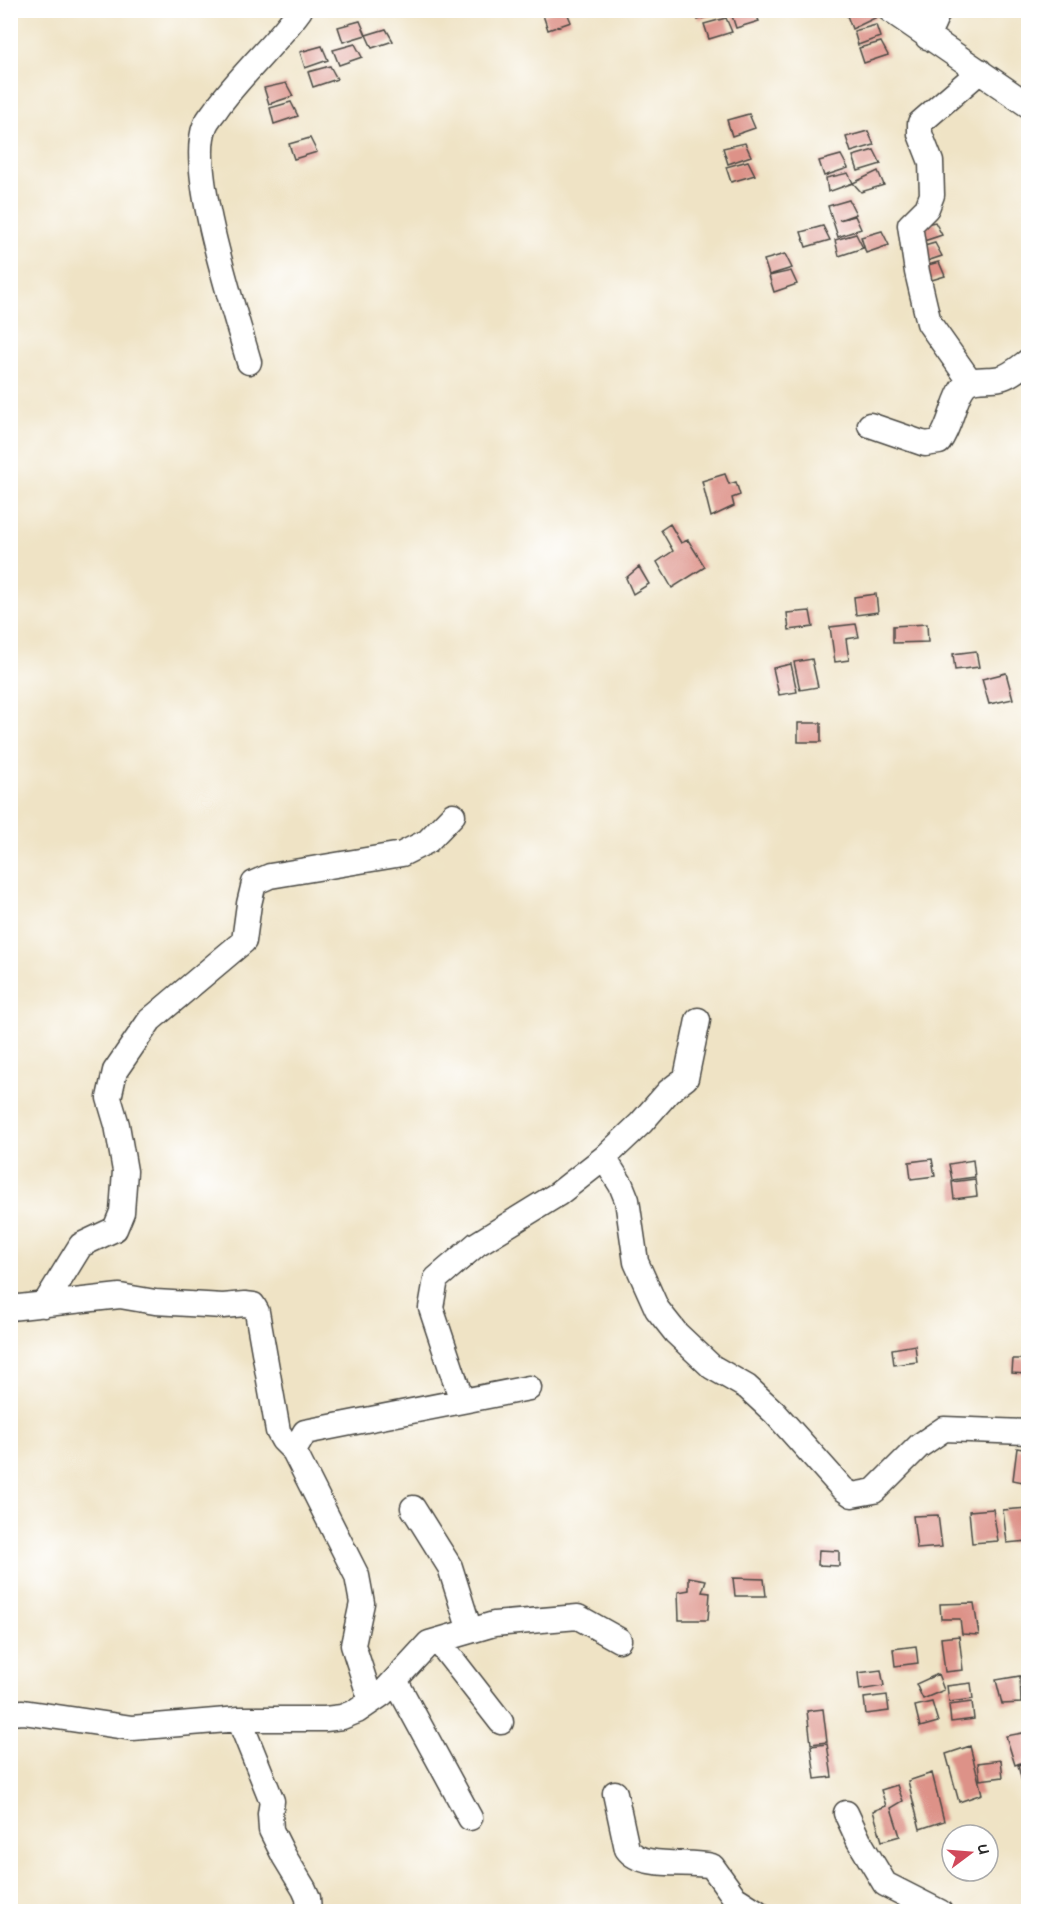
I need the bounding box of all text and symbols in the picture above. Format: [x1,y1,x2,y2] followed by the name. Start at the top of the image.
[940,1823,1000,1883] north arrow
[972,1842,995,1857] text: U

